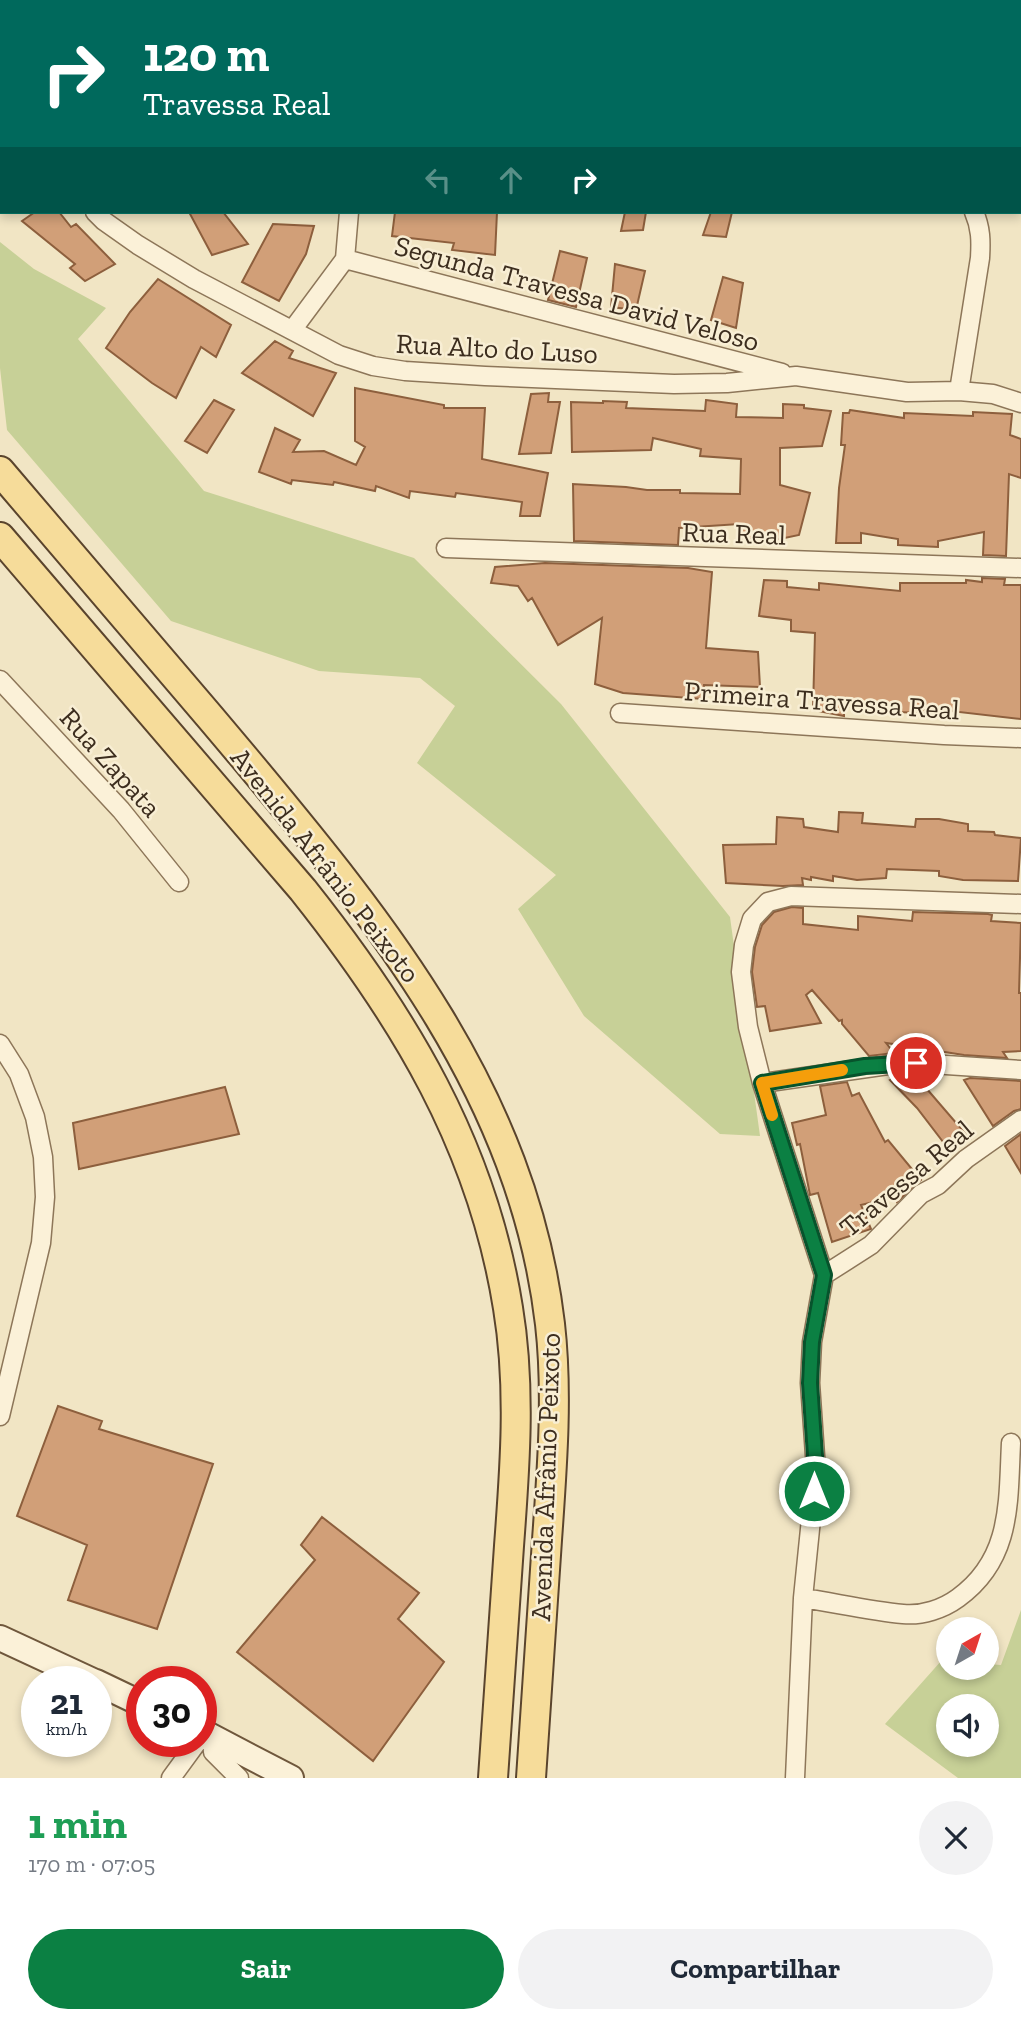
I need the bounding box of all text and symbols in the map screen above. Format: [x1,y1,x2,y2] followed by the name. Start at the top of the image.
[143,25,269,84] text: 120 m
[28,28,119,119] icon: right
[143,85,331,123] text: Travessa Real
[419,161,457,199] icon: left
[492,161,530,199] icon: ahead
[565,161,603,199] icon: right
[391,229,763,358] street label: Segunda Travessa David Veloso
[395,327,599,370] street label: Rua Alto do Luso
[681,515,786,552] street label: Rua Real
[683,674,961,727] street label: Primeira Travessa Real
[53,701,168,824] street label: Rua Zapata
[224,741,427,989] street label: Avenida Afrânio Peixoto
[886,1033,946,1093] pin
[897,1044,935,1082] icon: arrive
[833,1113,980,1244] street label: Travessa Real
[524,1332,567,1622] street label: Avenida Afrânio Peixoto
[777,1454,851,1528] position arrow
[936,1617,999,1680] north arrow
[936,1617,999,1757] map controls
[126,1666,217,1757] speed limit sign: 30
[50,1681,83,1723] text: 21
[936,1694,999,1757] button: sound
[46,1718,87,1740] text: km/h
[28,1798,127,1849] text: 1 min
[919,1801,993,1875] button: close
[28,1850,155,1878] text: 170 m · 07:05
[28,1929,504,2009] button: Sair
[518,1929,993,2009] button: Compartilhar

